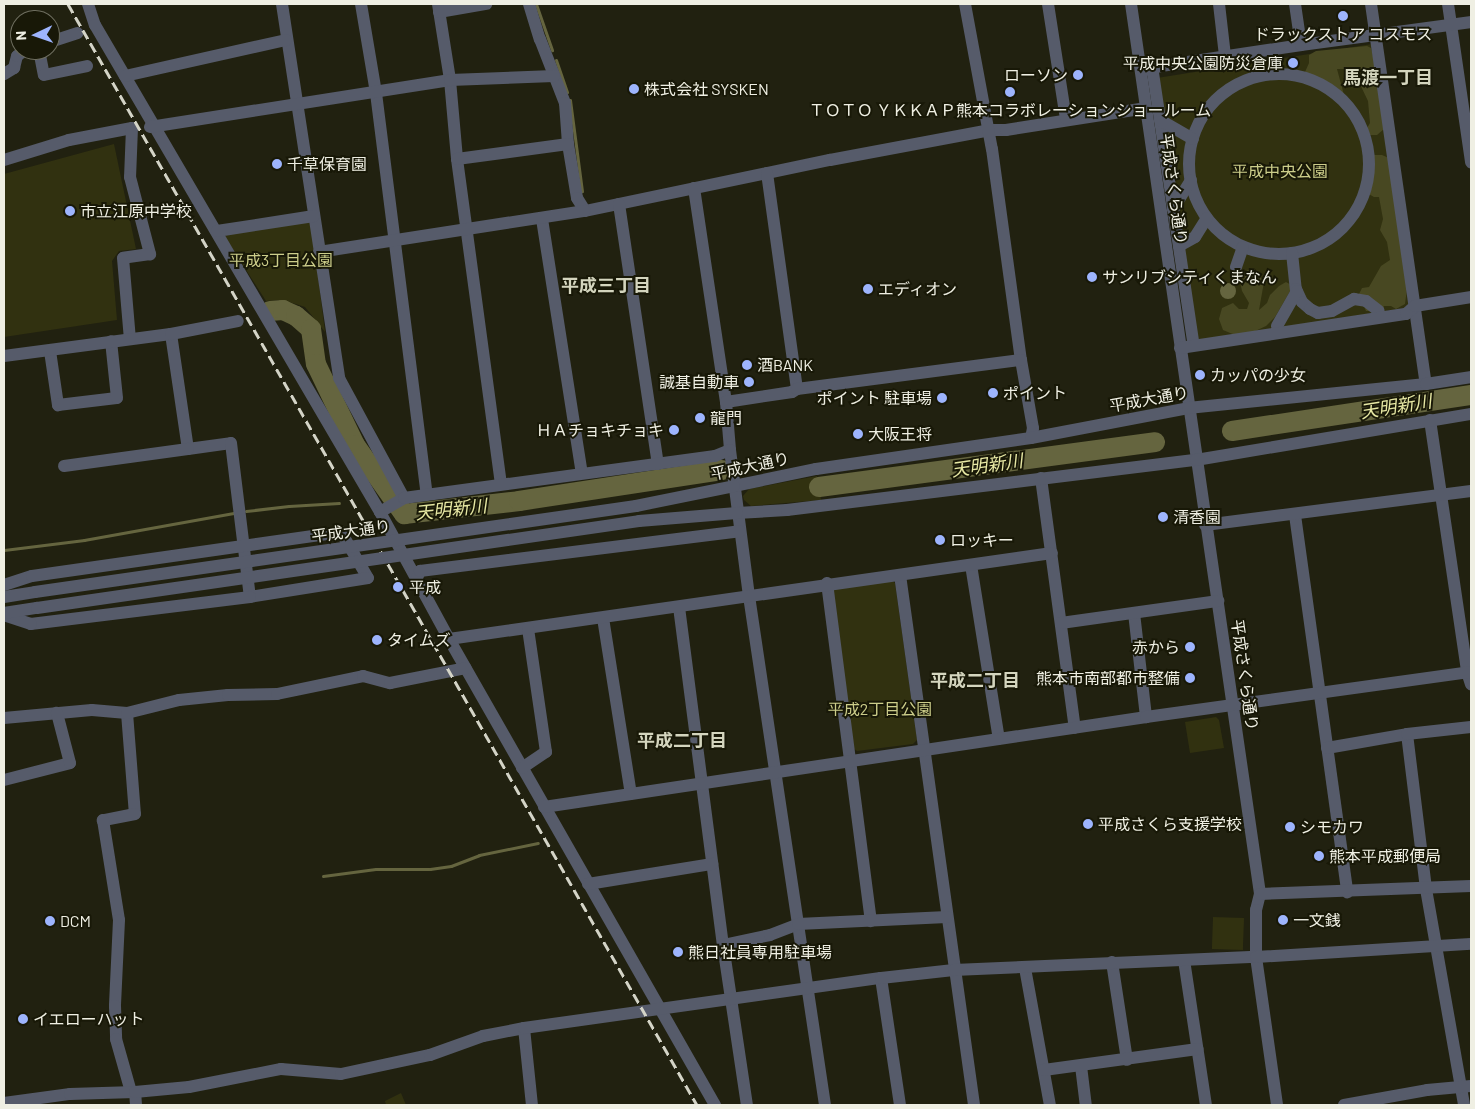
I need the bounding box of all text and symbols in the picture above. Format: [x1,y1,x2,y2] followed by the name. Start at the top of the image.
[10,10,60,60] north arrow
[1337,10,1349,22] marker: ドラックストア コスモス
[1253,24,1433,44] place label: ドラックストア コスモス
[12,31,29,41] text: N
[1123,53,1283,73] place label: 平成中央公園防災倉庫
[1287,57,1299,69] marker: 平成中央公園防災倉庫
[1004,65,1068,85] place label: ローソン
[1343,66,1433,88] district label: 馬渡一丁目
[1072,69,1084,81] marker: ローソン
[644,79,769,99] place label: 株式会社 SYSKEN
[628,83,640,95] marker: 株式会社 SYSKEN
[1004,86,1016,98] marker: ＴＯＴＯ ＹＫＫＡＰ熊本コラボレーションショールーム
[808,100,1212,120] place label: ＴＯＴＯ ＹＫＫＡＰ熊本コラボレーションショールーム
[1157,132,1191,246] street label: 平成さくら通り
[287,154,367,174] place label: 千草保育園
[271,158,283,170] marker: 千草保育園
[1232,161,1328,181] park label: 平成中央公園
[80,201,192,221] place label: 市立江原中学校
[64,205,76,217] marker: 市立江原中学校
[229,250,333,270] park label: 平成3丁目公園
[1102,267,1278,287] place label: サンリブシティくまなん
[1086,271,1098,283] marker: サンリブシティくまなん
[561,274,651,296] district label: 平成三丁目
[878,279,958,299] place label: エディオン
[862,283,874,295] marker: エディオン
[757,355,813,375] place label: 酒BANK
[741,359,753,371] marker: 酒BANK
[1210,365,1306,385] place label: カッパの少女
[1194,369,1206,381] marker: カッパの少女
[659,372,739,392] place label: 誠基自動車
[743,376,755,388] marker: 誠基自動車
[1003,383,1067,403] place label: ポイント
[1108,383,1190,415] street label: 平成大通り
[987,387,999,399] marker: ポイント
[817,388,932,408] place label: ポイント 駐車場
[1359,390,1433,422] water label: 天明新川
[936,392,948,404] marker: ポイント 駐車場
[710,408,742,428] place label: 龍門
[694,412,706,424] marker: 龍門
[536,420,664,440] place label: ＨＡチョキチョキ
[668,424,680,436] marker: ＨＡチョキチョキ
[868,424,932,444] place label: 大阪王将
[852,428,864,440] marker: 大阪王将
[709,448,791,484] street label: 平成大通り
[950,449,1024,481] water label: 天明新川
[414,494,488,524] water label: 天明新川
[1173,507,1221,527] place label: 清香園
[1157,511,1169,523] marker: 清香園
[310,516,392,546] street label: 平成大通り
[950,530,1014,550] place label: ロッキー
[934,534,946,546] marker: ロッキー
[409,577,441,597] place label: 平成
[391,580,405,594] marker: 平成
[1228,618,1262,732] street label: 平成さくら通り
[387,630,451,650] place label: タイムズ
[371,634,383,646] marker: タイムズ
[1132,637,1180,657] place label: 赤から
[1184,641,1196,653] marker: 赤から
[1036,668,1180,688] place label: 熊本市南部都市整備
[930,669,1020,691] district label: 平成二丁目
[1184,672,1196,684] marker: 熊本市南部都市整備
[828,699,932,719] park label: 平成2丁目公園
[637,729,727,751] district label: 平成二丁目
[1098,814,1242,834] place label: 平成さくら支援学校
[1300,817,1364,837] place label: シモカワ
[1082,818,1094,830] marker: 平成さくら支援学校
[1284,821,1296,833] marker: シモカワ
[1329,846,1441,866] place label: 熊本平成郵便局
[1313,850,1325,862] marker: 熊本平成郵便局
[1293,910,1341,930] place label: 一文銭
[60,911,91,931] place label: DCM
[1277,914,1289,926] marker: 一文銭
[44,915,56,927] marker: DCM
[688,942,832,962] place label: 熊日社員専用駐車場
[672,946,684,958] marker: 熊日社員専用駐車場
[33,1009,145,1029] place label: イエローハット
[17,1013,29,1025] marker: イエローハット

